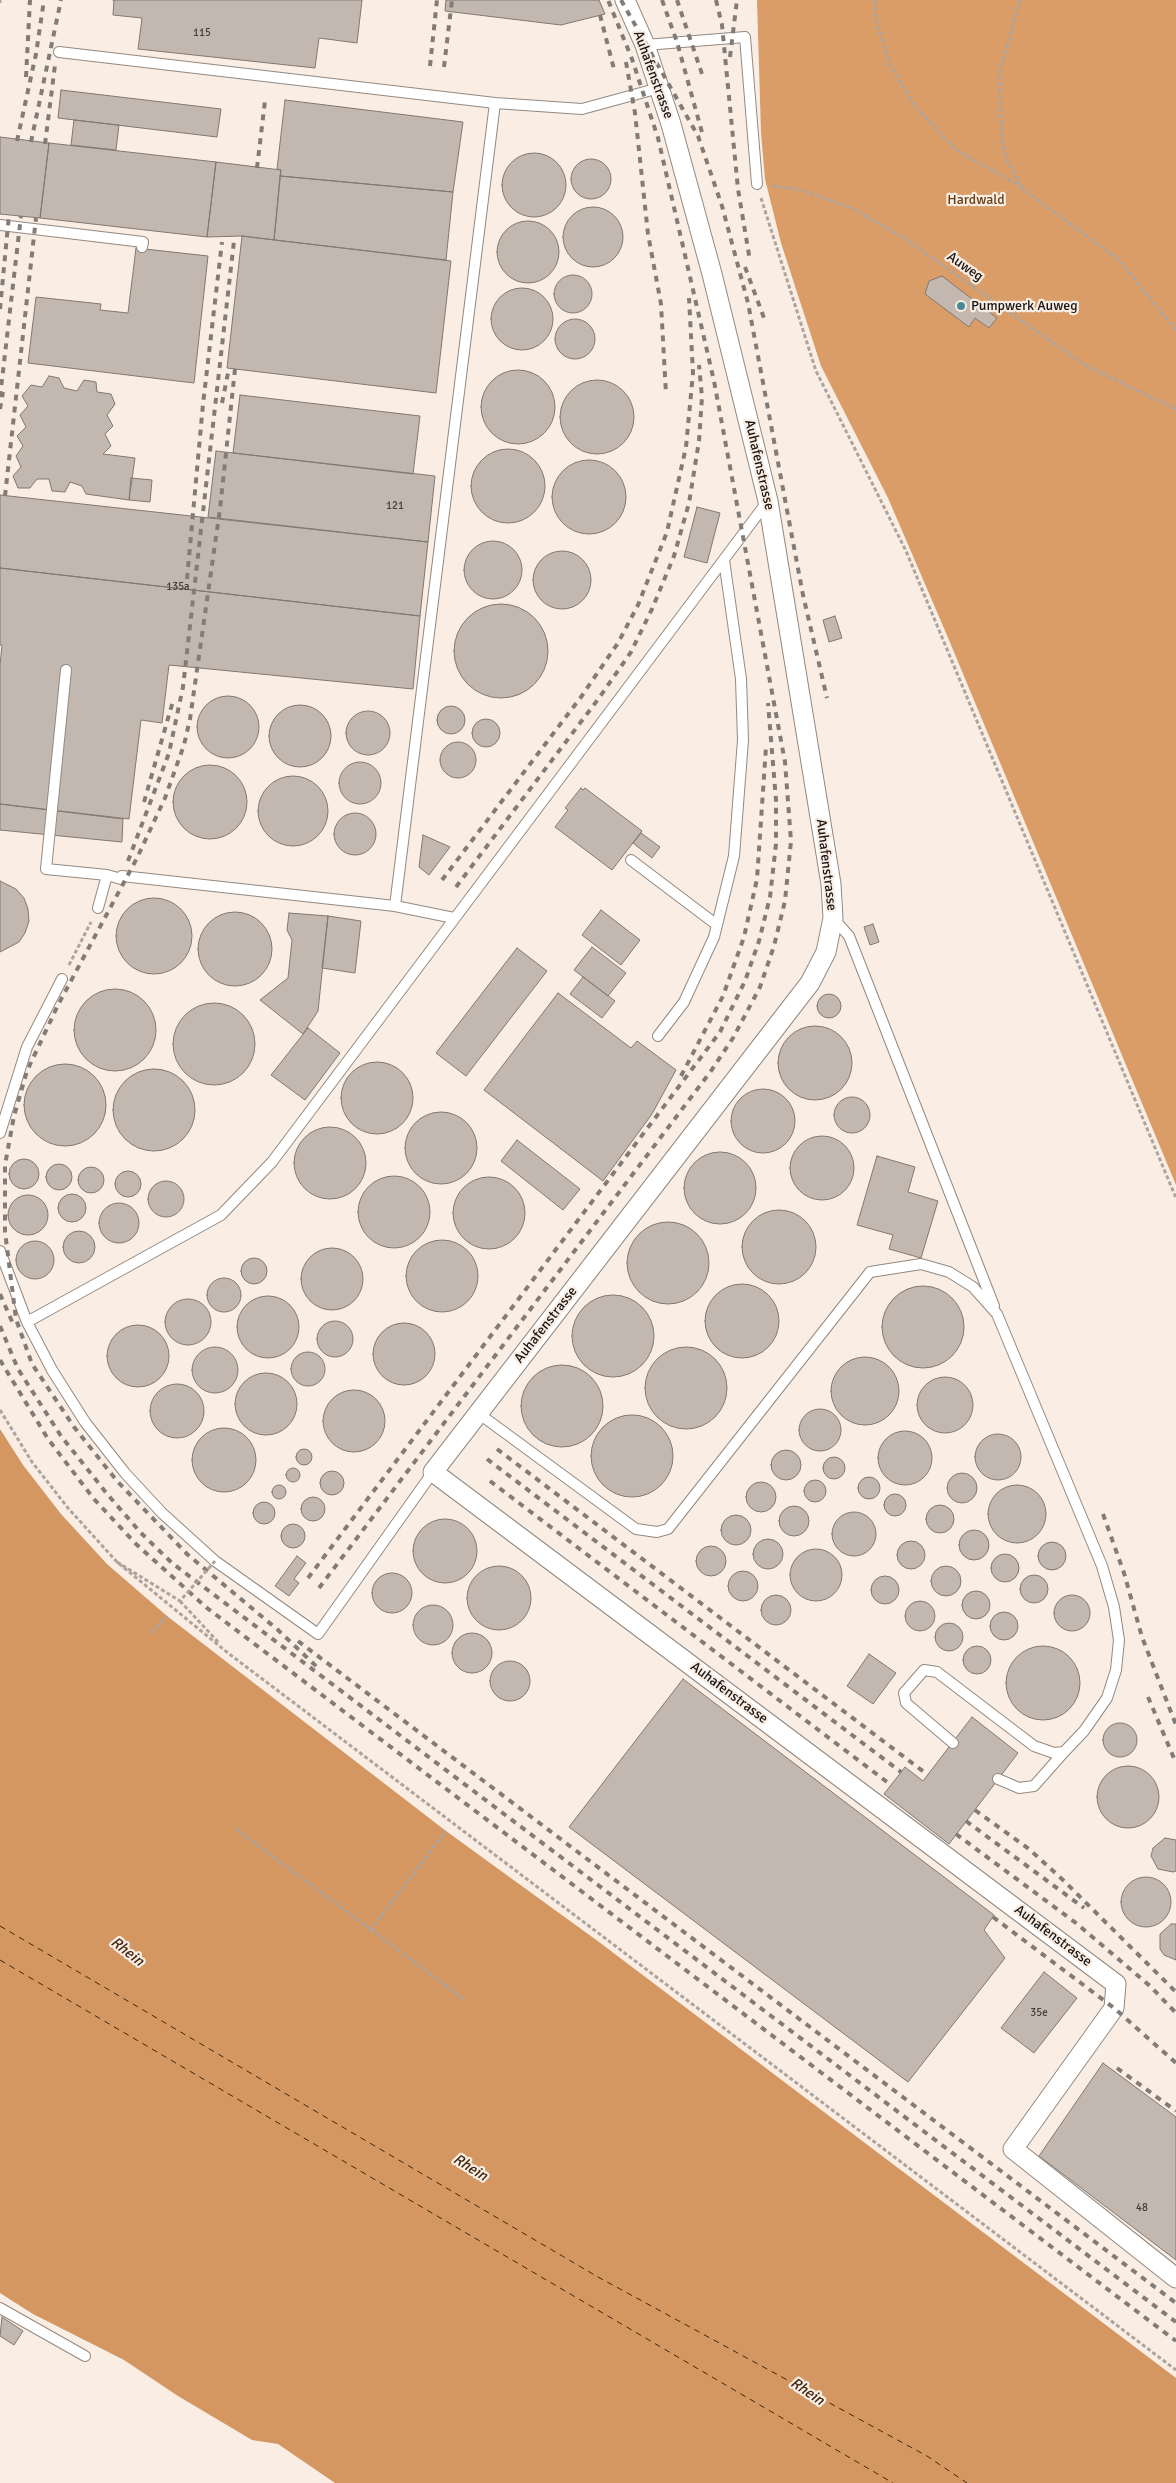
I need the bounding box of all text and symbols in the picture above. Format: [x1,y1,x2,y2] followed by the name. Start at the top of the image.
[193,26,211,40] house number: 115
[629,29,677,121] street label: Auhafenstrasse
[947,192,1005,208] park label: Hardwald
[944,249,986,285] street label: Auweg
[971,298,1078,314] place label: Pumpwerk Auweg
[955,300,967,312] marker: Pumpwerk Auweg
[740,418,778,512] street label: Auhafenstrasse
[386,499,404,513] house number: 121
[166,580,190,594] house number: 135a
[812,818,840,912] street label: Auhafenstrasse
[511,1283,581,1367] street label: Auhafenstrasse
[687,1658,771,1728] street label: Auhafenstrasse
[1011,1901,1095,1971] street label: Auhafenstrasse
[107,1934,147,1970] water label: Rhein
[1030,2006,1048,2020] house number: 35e
[450,2151,490,2185] water label: Rhein
[1136,2201,1148,2215] house number: 48
[787,2374,827,2410] water label: Rhein

